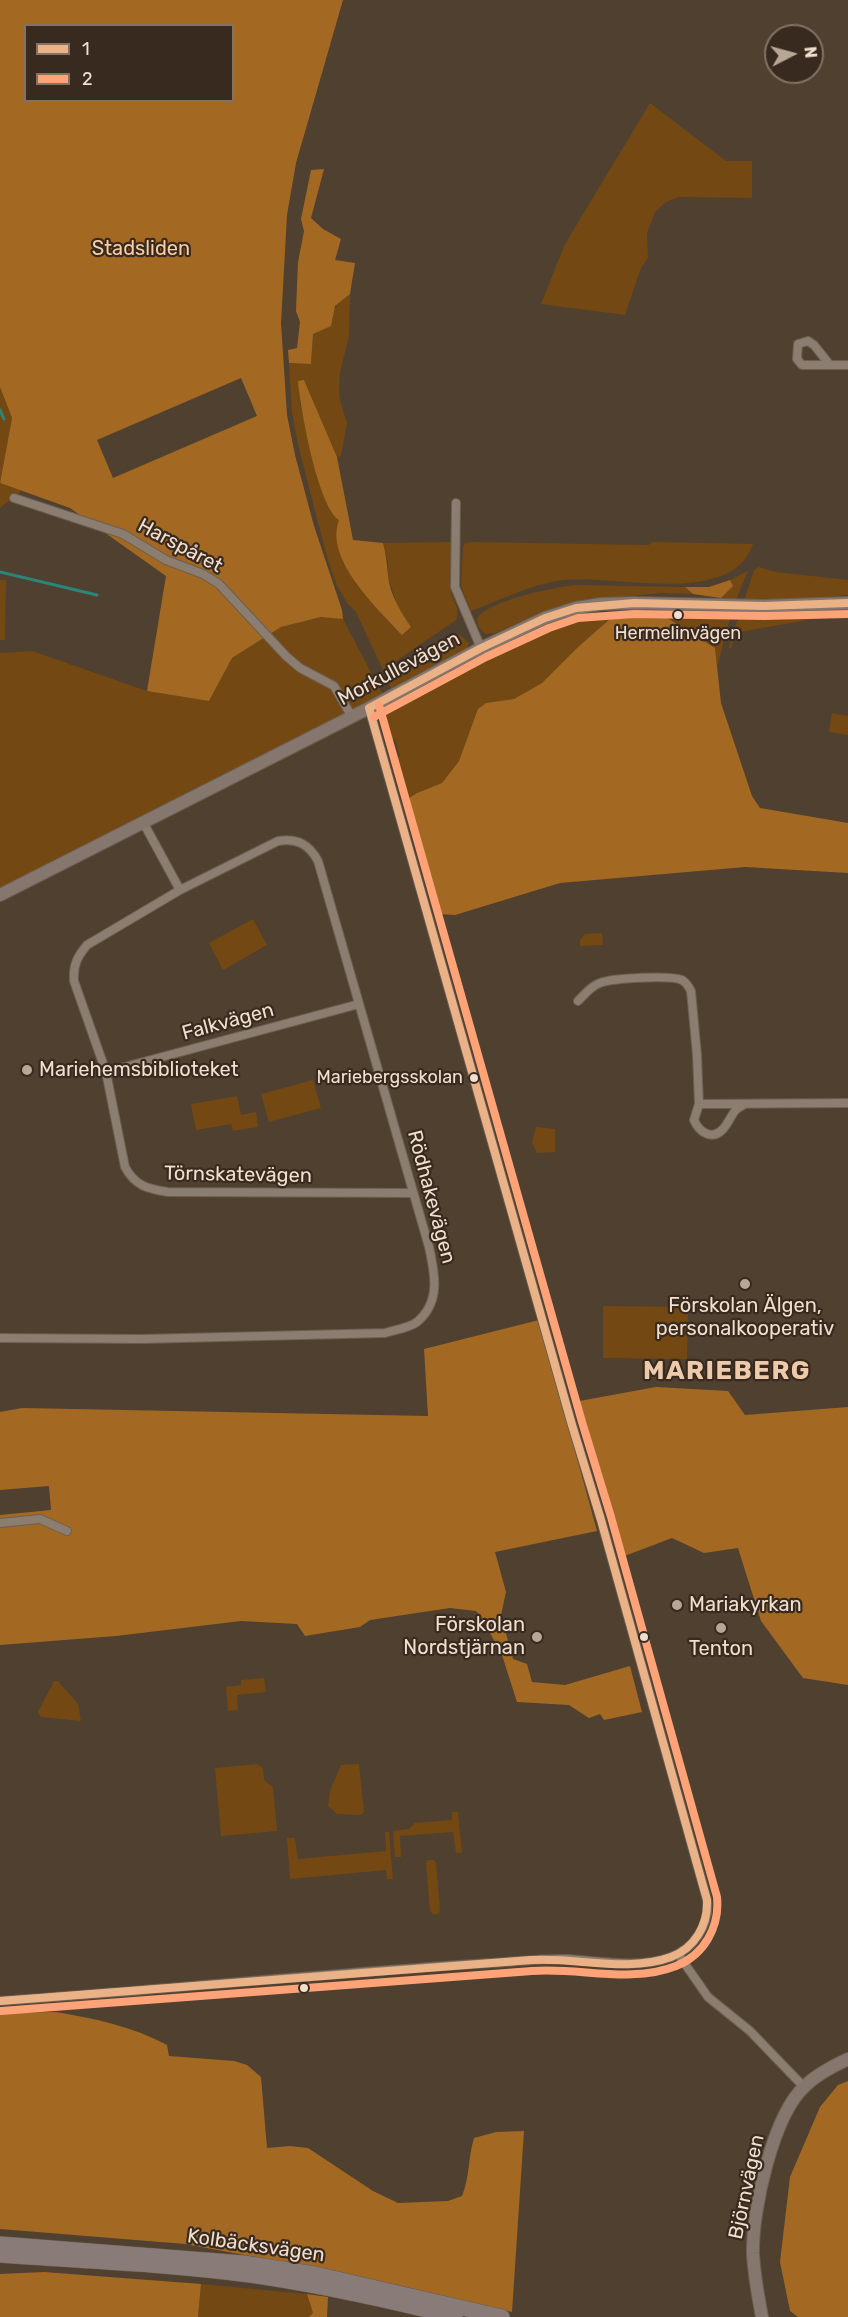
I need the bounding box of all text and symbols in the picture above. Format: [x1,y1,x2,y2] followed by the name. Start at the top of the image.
[24,24,234,102] legend
[764,24,824,84] north arrow
[82,38,90,60] text: 1
[800,46,820,59] text: N
[82,68,93,90] text: 2
[92,237,190,261] park label: Stadsliden
[134,514,226,578] street label: Harspåret
[672,609,684,621] marker: Hermelinvägen
[615,623,741,645] place label: Hermelinvägen
[334,627,464,711] street label: Morkullevägen
[179,998,277,1046] street label: Falkvägen
[39,1058,238,1082] place label: Mariehemsbiblioteket
[20,1063,34,1077] marker: Mariehemsbiblioteket
[317,1067,463,1089] place label: Mariebergsskolan
[468,1072,480,1084] marker: Mariebergsskolan
[402,1128,460,1266] street label: Rödhakevägen
[164,1162,312,1188] street label: Törnskatevägen
[738,1277,752,1291] marker: Förskolan Älgen, personalkooperativ
[656,1294,834,1341] place label: Förskolan Älgen, personalkooperativ
[643,1355,811,1387] district label: MARIEBERG
[689,1593,802,1617] place label: Mariakyrkan
[670,1598,684,1612] marker: Mariakyrkan
[403,1613,525,1660] place label: Förskolan Nordstjärnan
[714,1621,728,1635] marker: Tenton
[530,1630,544,1644] marker: Förskolan Nordstjärnan
[638,1631,650,1643] unlabelled marker
[689,1637,753,1661] place label: Tenton
[298,1982,310,1994] unlabelled marker
[724,2133,770,2241] street label: Björnvägen
[186,2224,326,2268] street label: Kolbäcksvägen

